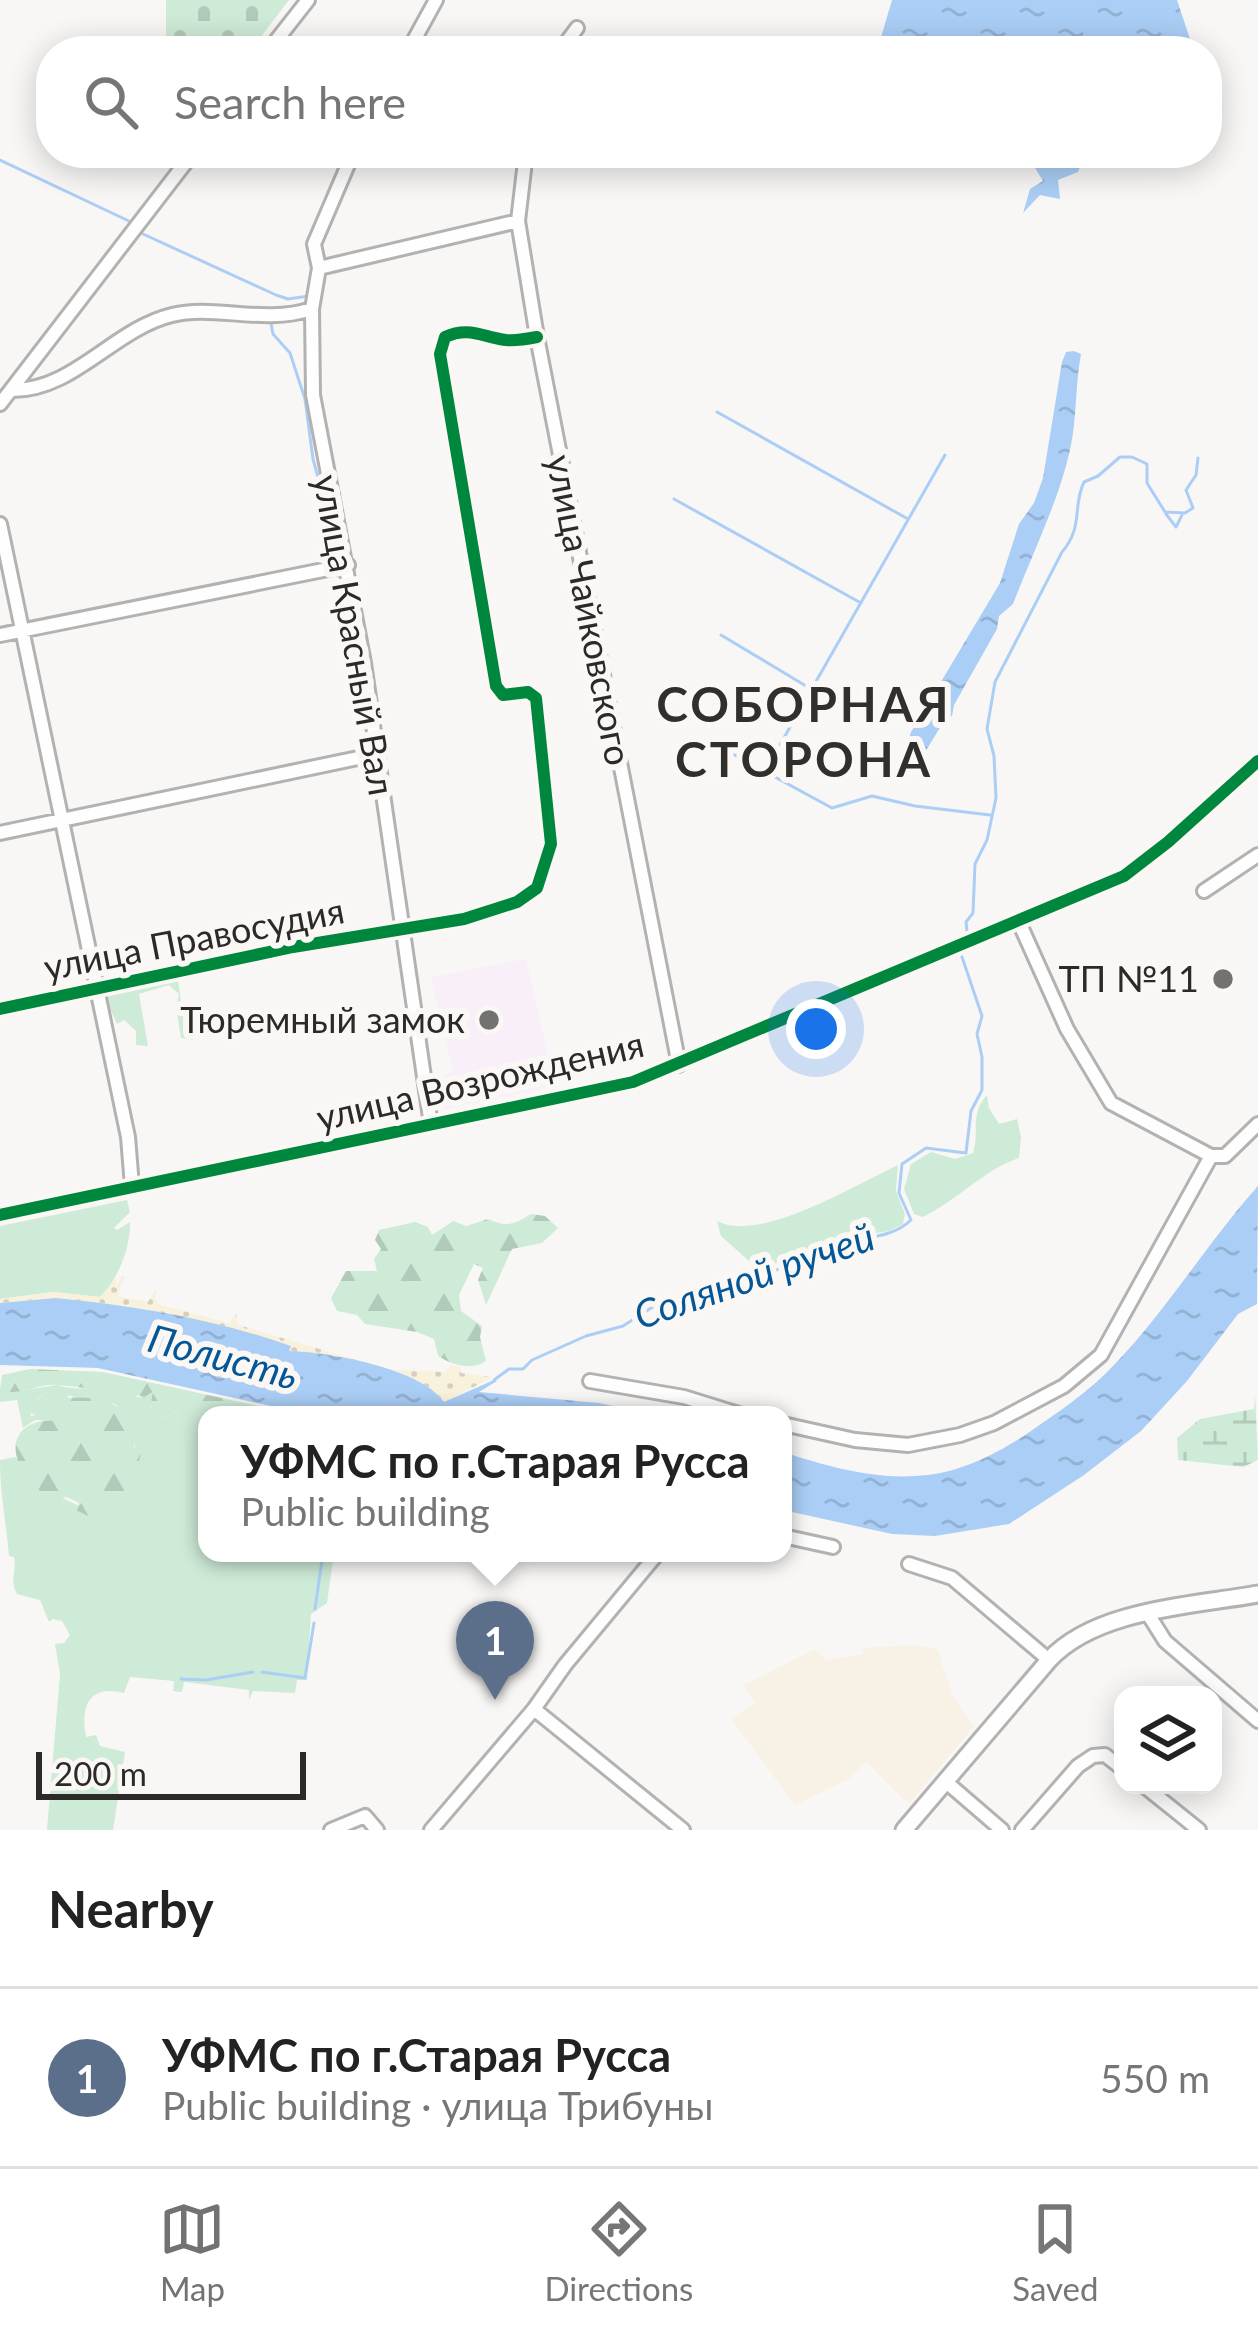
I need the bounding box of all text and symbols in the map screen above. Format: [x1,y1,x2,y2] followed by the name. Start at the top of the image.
[36,36,1222,168] search box
[78,69,144,135] icon: search
[174,75,406,129] text: Search here
[538,451,642,769] street label: улица Чайковского
[305,471,405,799] street label: улица Красный Вал
[656,675,952,787] district label: СОБОРНАЯ СТОРОНА
[40,887,348,989] street label: улица Правосудия
[1059,956,1199,1000] place label: ТП №11
[1210,966,1236,992] marker: ТП №11
[180,997,465,1041] place label: Тюремный замок
[786,999,846,1059] your location
[476,1007,502,1033] marker: Тюремный замок
[312,1021,648,1139] street label: улица Возрождения
[628,1212,880,1338] water label: Соляной ручей
[143,1314,303,1398] water label: Полисть
[198,1406,792,1562] popup
[241,1434,749,1488] text: УФМС по г.Старая Русса
[241,1488,490,1534] text: Public building
[456,1601,534,1700] pin: 1
[1114,1686,1222,1794] map controls
[1114,1686,1222,1794] button: layers
[36,1746,306,1799] scale bar
[54,1753,147,1793] text: 200 m
[48,1878,214,1939] text: Nearby
[162,2028,671,2082] text: УФМС по г.Старая Русса
[76,2055,98,2101] text: 1
[1100,2055,1210,2101] text: 550 m
[162,2082,713,2128] text: Public building · улица Трибуны
[159,2196,225,2308] tab: Map
[544,2196,693,2308] tab: Directions
[1012,2196,1099,2308] tab: Saved

